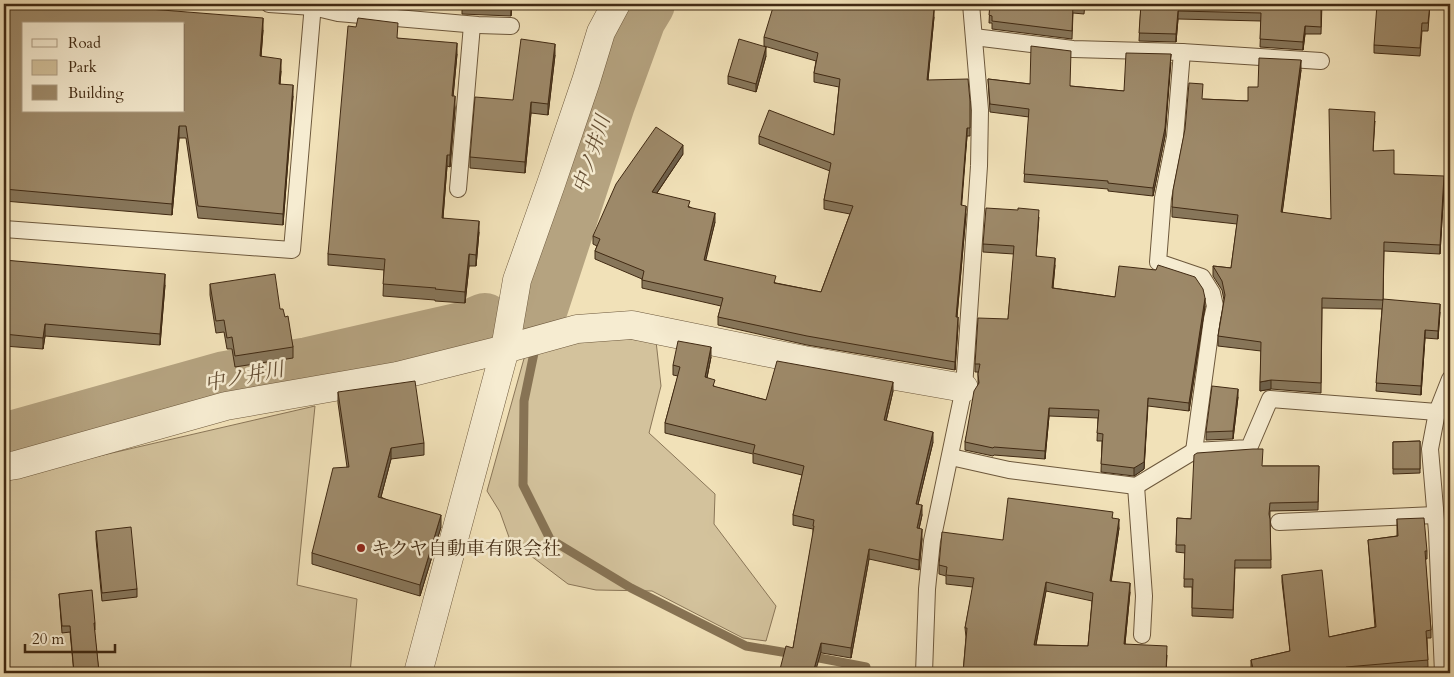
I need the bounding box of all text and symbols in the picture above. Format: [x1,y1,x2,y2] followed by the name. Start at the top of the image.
[22,22,185,112] legend
[68,33,101,53] text: Road
[68,57,97,77] text: Park
[68,83,124,103] text: Building
[566,110,617,196] water label: 中ノ井川
[202,355,288,397] water label: 中ノ井川
[371,536,561,562] place label: キクヤ自動車有限会社
[355,542,367,554] marker: キクヤ自動車有限会社
[25,622,115,654] scale bar
[32,629,64,649] text: 20 m

